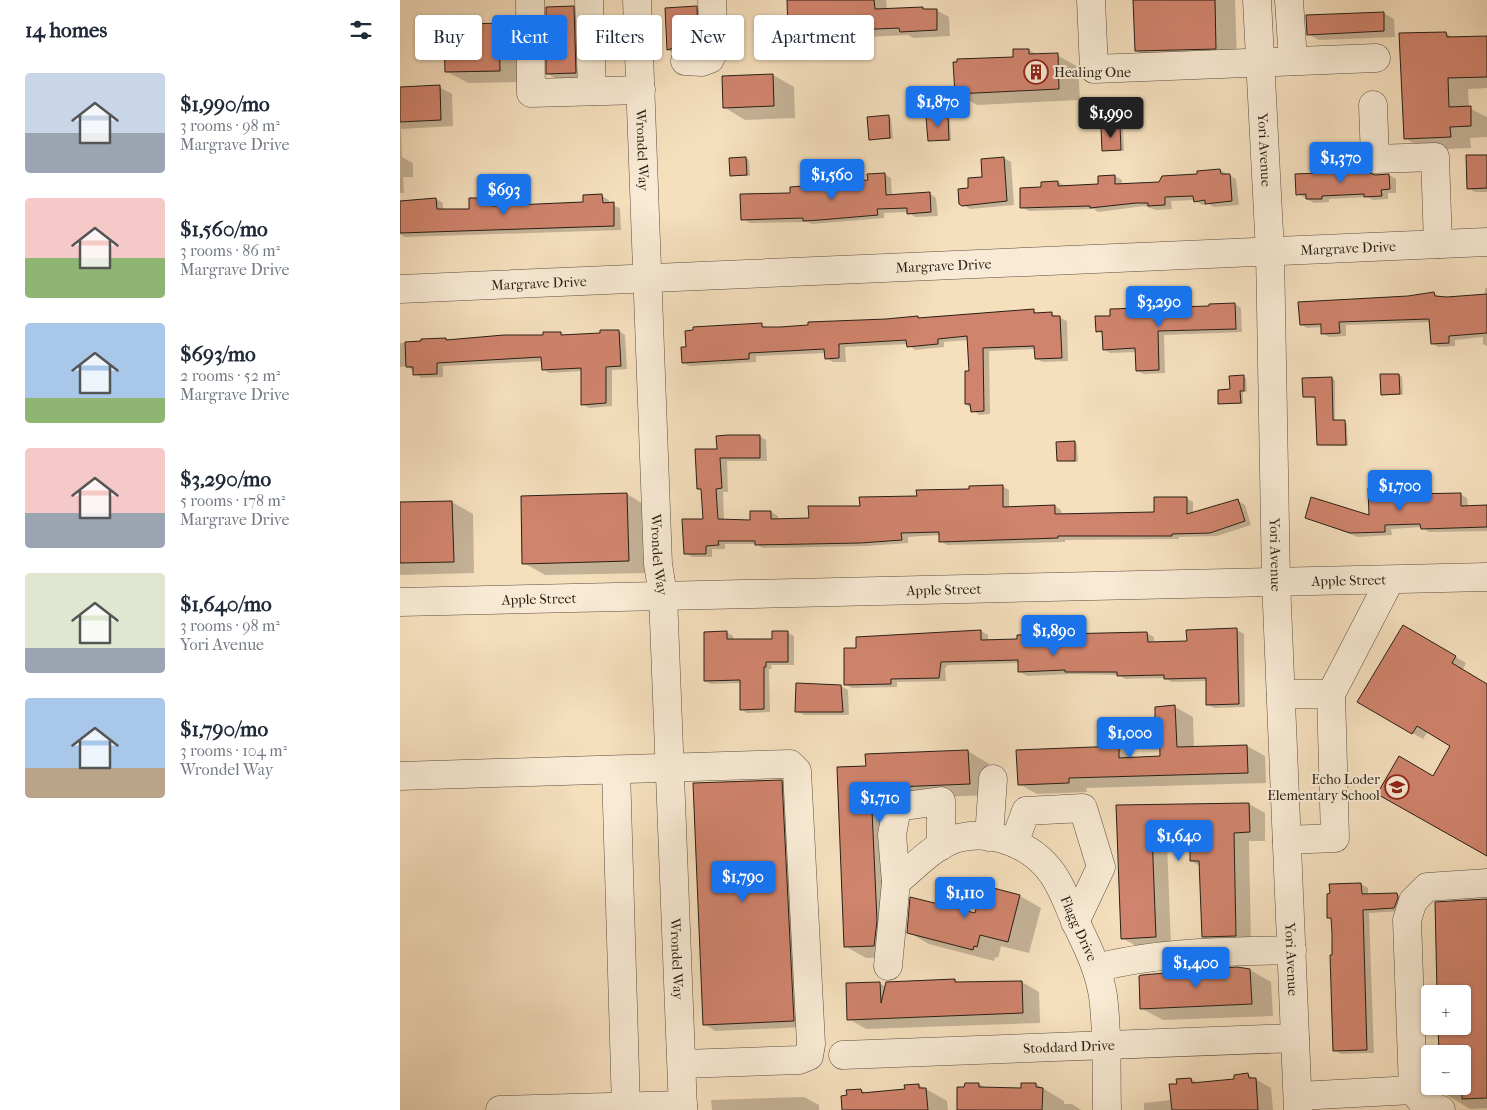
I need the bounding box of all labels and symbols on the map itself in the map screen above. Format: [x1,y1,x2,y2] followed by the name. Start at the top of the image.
[1023,59,1049,85] building icon: Healing One
[1054,64,1131,81] place label: Healing One
[897,86,979,128] pin: $1,870
[1070,96,1152,139] pin: $1,990
[632,108,652,192] street label: Wrondel Way
[1254,112,1275,187] street label: Yori Avenue
[1300,142,1382,184] pin: $1,370
[791,158,873,201] pin: $1,560
[474,174,534,216] pin: $693
[1300,238,1396,259] street label: Margrave Drive
[895,255,992,277] street label: Margrave Drive
[491,273,587,294] street label: Margrave Drive
[1118,286,1200,328] pin: $3,290
[1359,470,1441,512] pin: $1,700
[647,512,671,597] street label: Wrondel Way
[1266,517,1284,592] street label: Yori Avenue
[1310,571,1386,590] street label: Apple Street
[905,581,981,599] street label: Apple Street
[500,590,577,609] street label: Apple Street
[1013,614,1095,657] pin: $1,890
[1089,716,1171,759] pin: $1,000
[1267,771,1380,804] place label: Echo Loder Elementary School
[1384,774,1410,800] school or university icon: Echo Loder Elementary School
[839,782,921,824] pin: $1,710
[1138,820,1220,862] pin: $1,640
[702,860,784,903] pin: $1,790
[924,876,1006,919] pin: $1,110
[1057,893,1101,964] street label: Flagg Drive
[667,917,687,1001] street label: Wrondel Way
[1281,921,1301,997] street label: Yori Avenue
[1155,946,1237,989] pin: $1,400
[1023,1037,1115,1057] street label: Stoddard Drive

